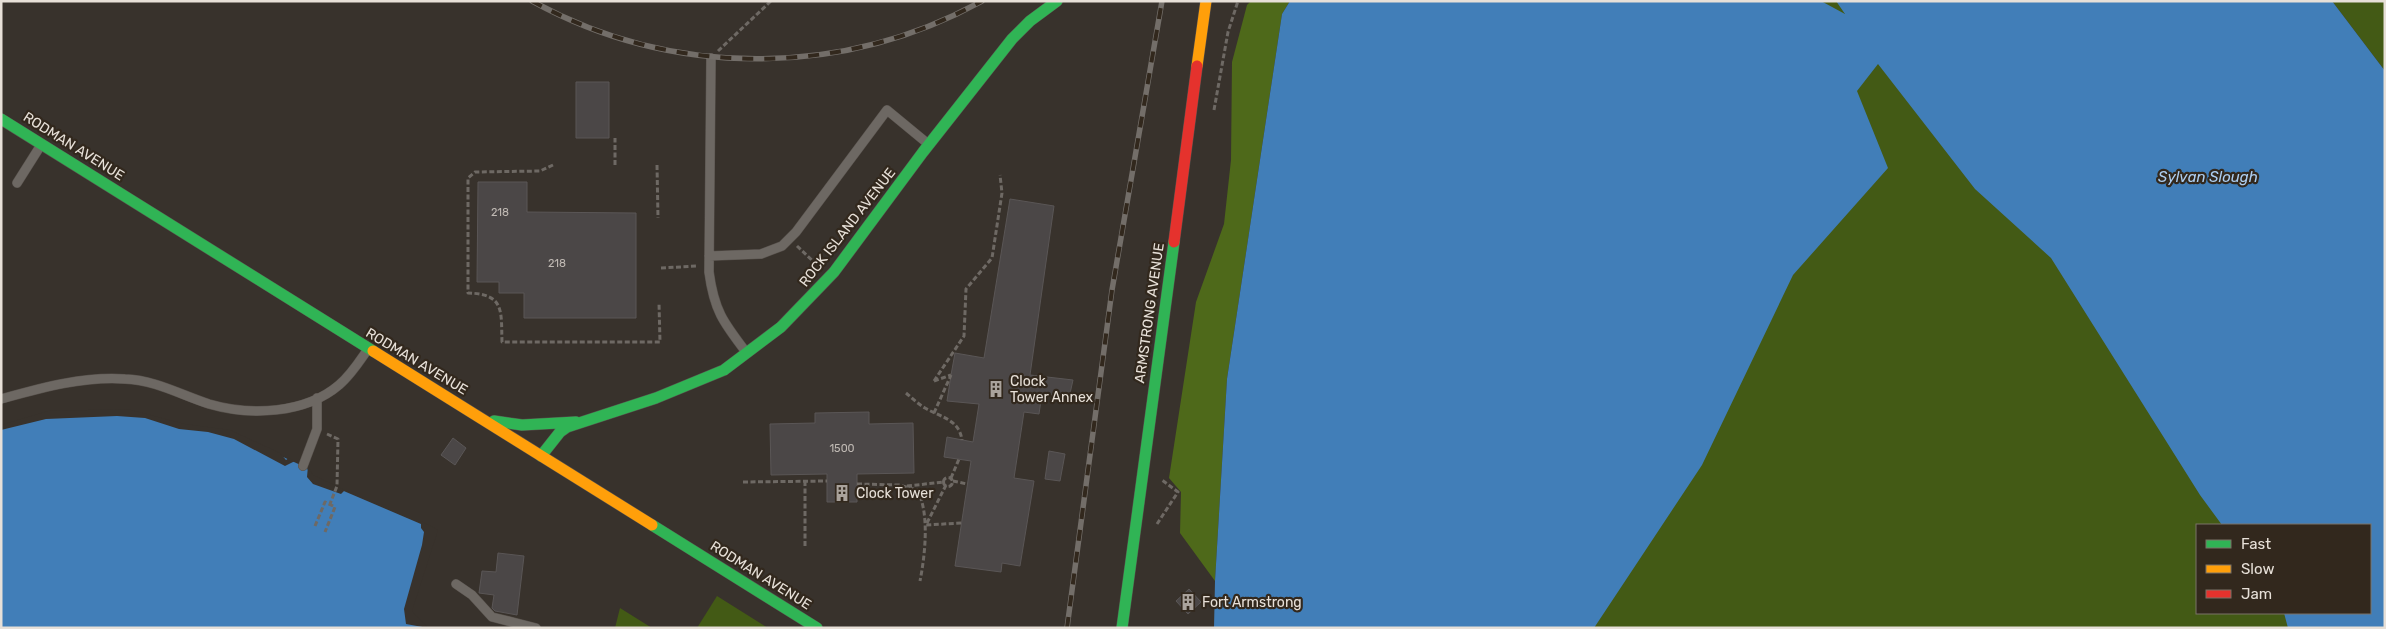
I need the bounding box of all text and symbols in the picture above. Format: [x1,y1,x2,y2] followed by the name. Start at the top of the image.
[20,108,127,184] street label: RODMAN AVENUE
[796,164,899,290] street label: ROCK ISLAND AVENUE
[2158,168,2258,186] water label: Sylvan Slough
[491,206,509,219] house number: 218
[1131,242,1168,384] street label: ARMSTRONG AVENUE
[548,257,566,270] house number: 218
[363,324,471,399] street label: RODMAN AVENUE
[1010,373,1094,406] place label: Clock Tower Annex
[986,379,1006,399] building icon: Clock Tower Annex
[829,442,855,455] house number: 1500
[832,483,852,503] building icon: Clock Tower
[856,485,934,502] place label: Clock Tower
[2196,524,2371,614] legend
[2241,535,2271,553] text: Fast
[707,537,814,613] street label: RODMAN AVENUE
[2241,560,2274,578] text: Slow
[2241,585,2272,603] text: Jam
[1178,592,1198,612] building icon: Fort Armstrong
[1202,594,1302,611] place label: Fort Armstrong

